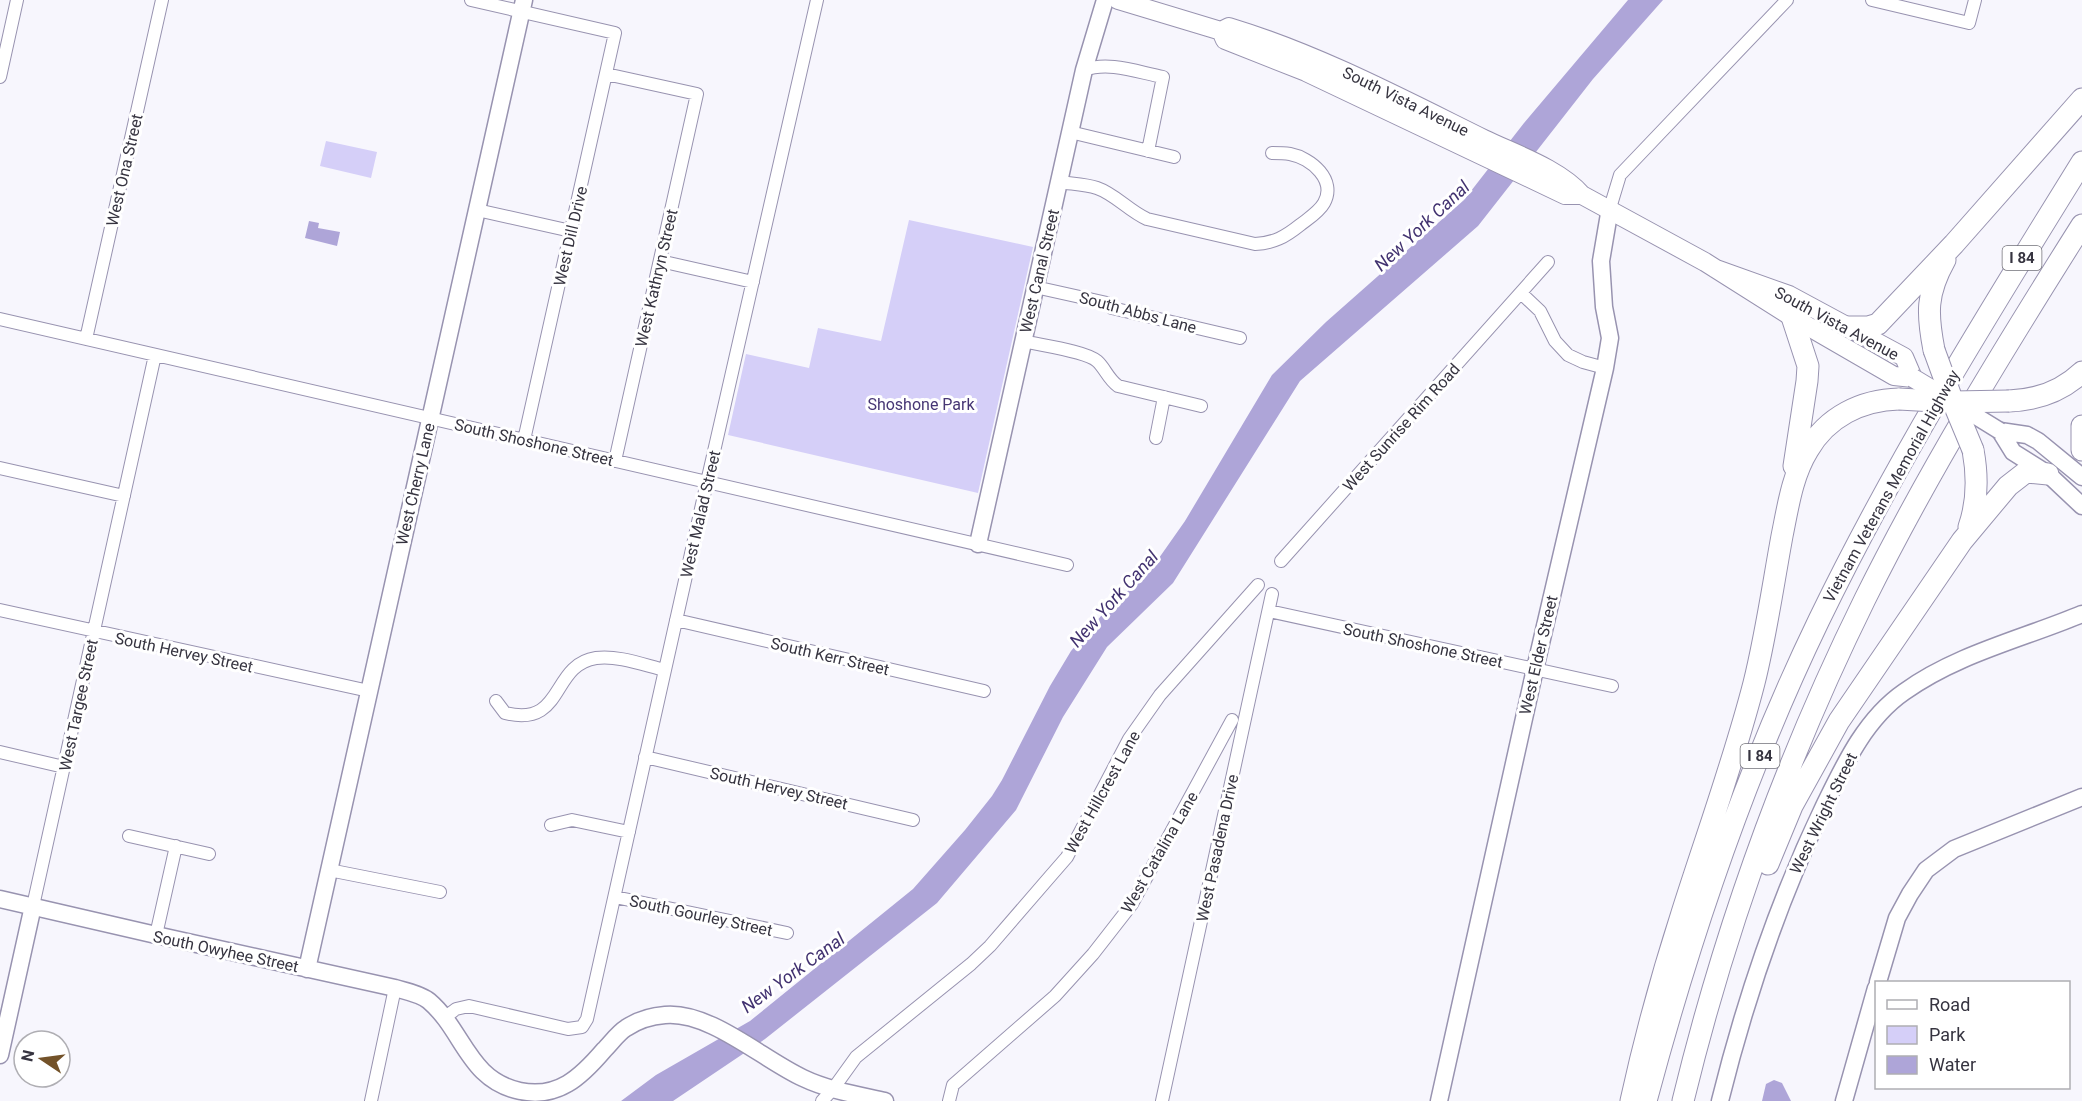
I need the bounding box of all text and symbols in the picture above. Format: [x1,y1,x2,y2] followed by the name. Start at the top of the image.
[1340,63,1472,140] street label: South Vista Avenue
[102,112,147,228] street label: West Ona Street
[1370,176,1474,275] water label: New York Canal
[550,184,591,288] street label: West Dill Drive
[631,207,682,349] street label: West Kathryn Street
[1016,207,1063,335] street label: West Canal Street
[2002,246,2042,270] road number: I 84
[1771,283,1902,364] street label: South Vista Avenue
[1077,288,1199,337] street label: South Abbs Lane
[1339,359,1464,495] street label: West Sunrise Rim Road
[1819,366,1964,606] street label: Vietnam Veterans Memorial Highway
[867,395,975,414] park label: Shoshone Park
[453,415,615,470] street label: South Shoshone Street
[392,421,439,547] street label: West Cherry Lane
[677,448,724,580] street label: West Malad Street
[1065,546,1163,651] water label: New York Canal
[1516,594,1561,717] street label: West Elder Street
[1341,619,1504,672] street label: South Shoshone Street
[113,629,255,676] street label: South Hervey Street
[769,634,891,679] street label: South Kerr Street
[55,637,102,773] street label: West Targee Street
[1061,728,1144,857] street label: West Hillcrest Lane
[1740,744,1780,768] road number: I 84
[1786,750,1861,877] street label: West Wright Street
[708,763,850,814] street label: South Hervey Street
[1193,773,1242,924] street label: West Pasadena Drive
[1117,788,1202,916] street label: West Catalina Lane
[628,891,774,940] street label: South Gourley Street
[152,927,300,976] street label: South Owyhee Street
[737,928,849,1017] water label: New York Canal
[1875,981,2070,1089] legend
[1929,994,1970,1015] text: Road
[1929,1024,1966,1045] text: Park
[12,1029,72,1089] north arrow
[17,1048,38,1063] text: N
[1929,1054,1976,1075] text: Water

